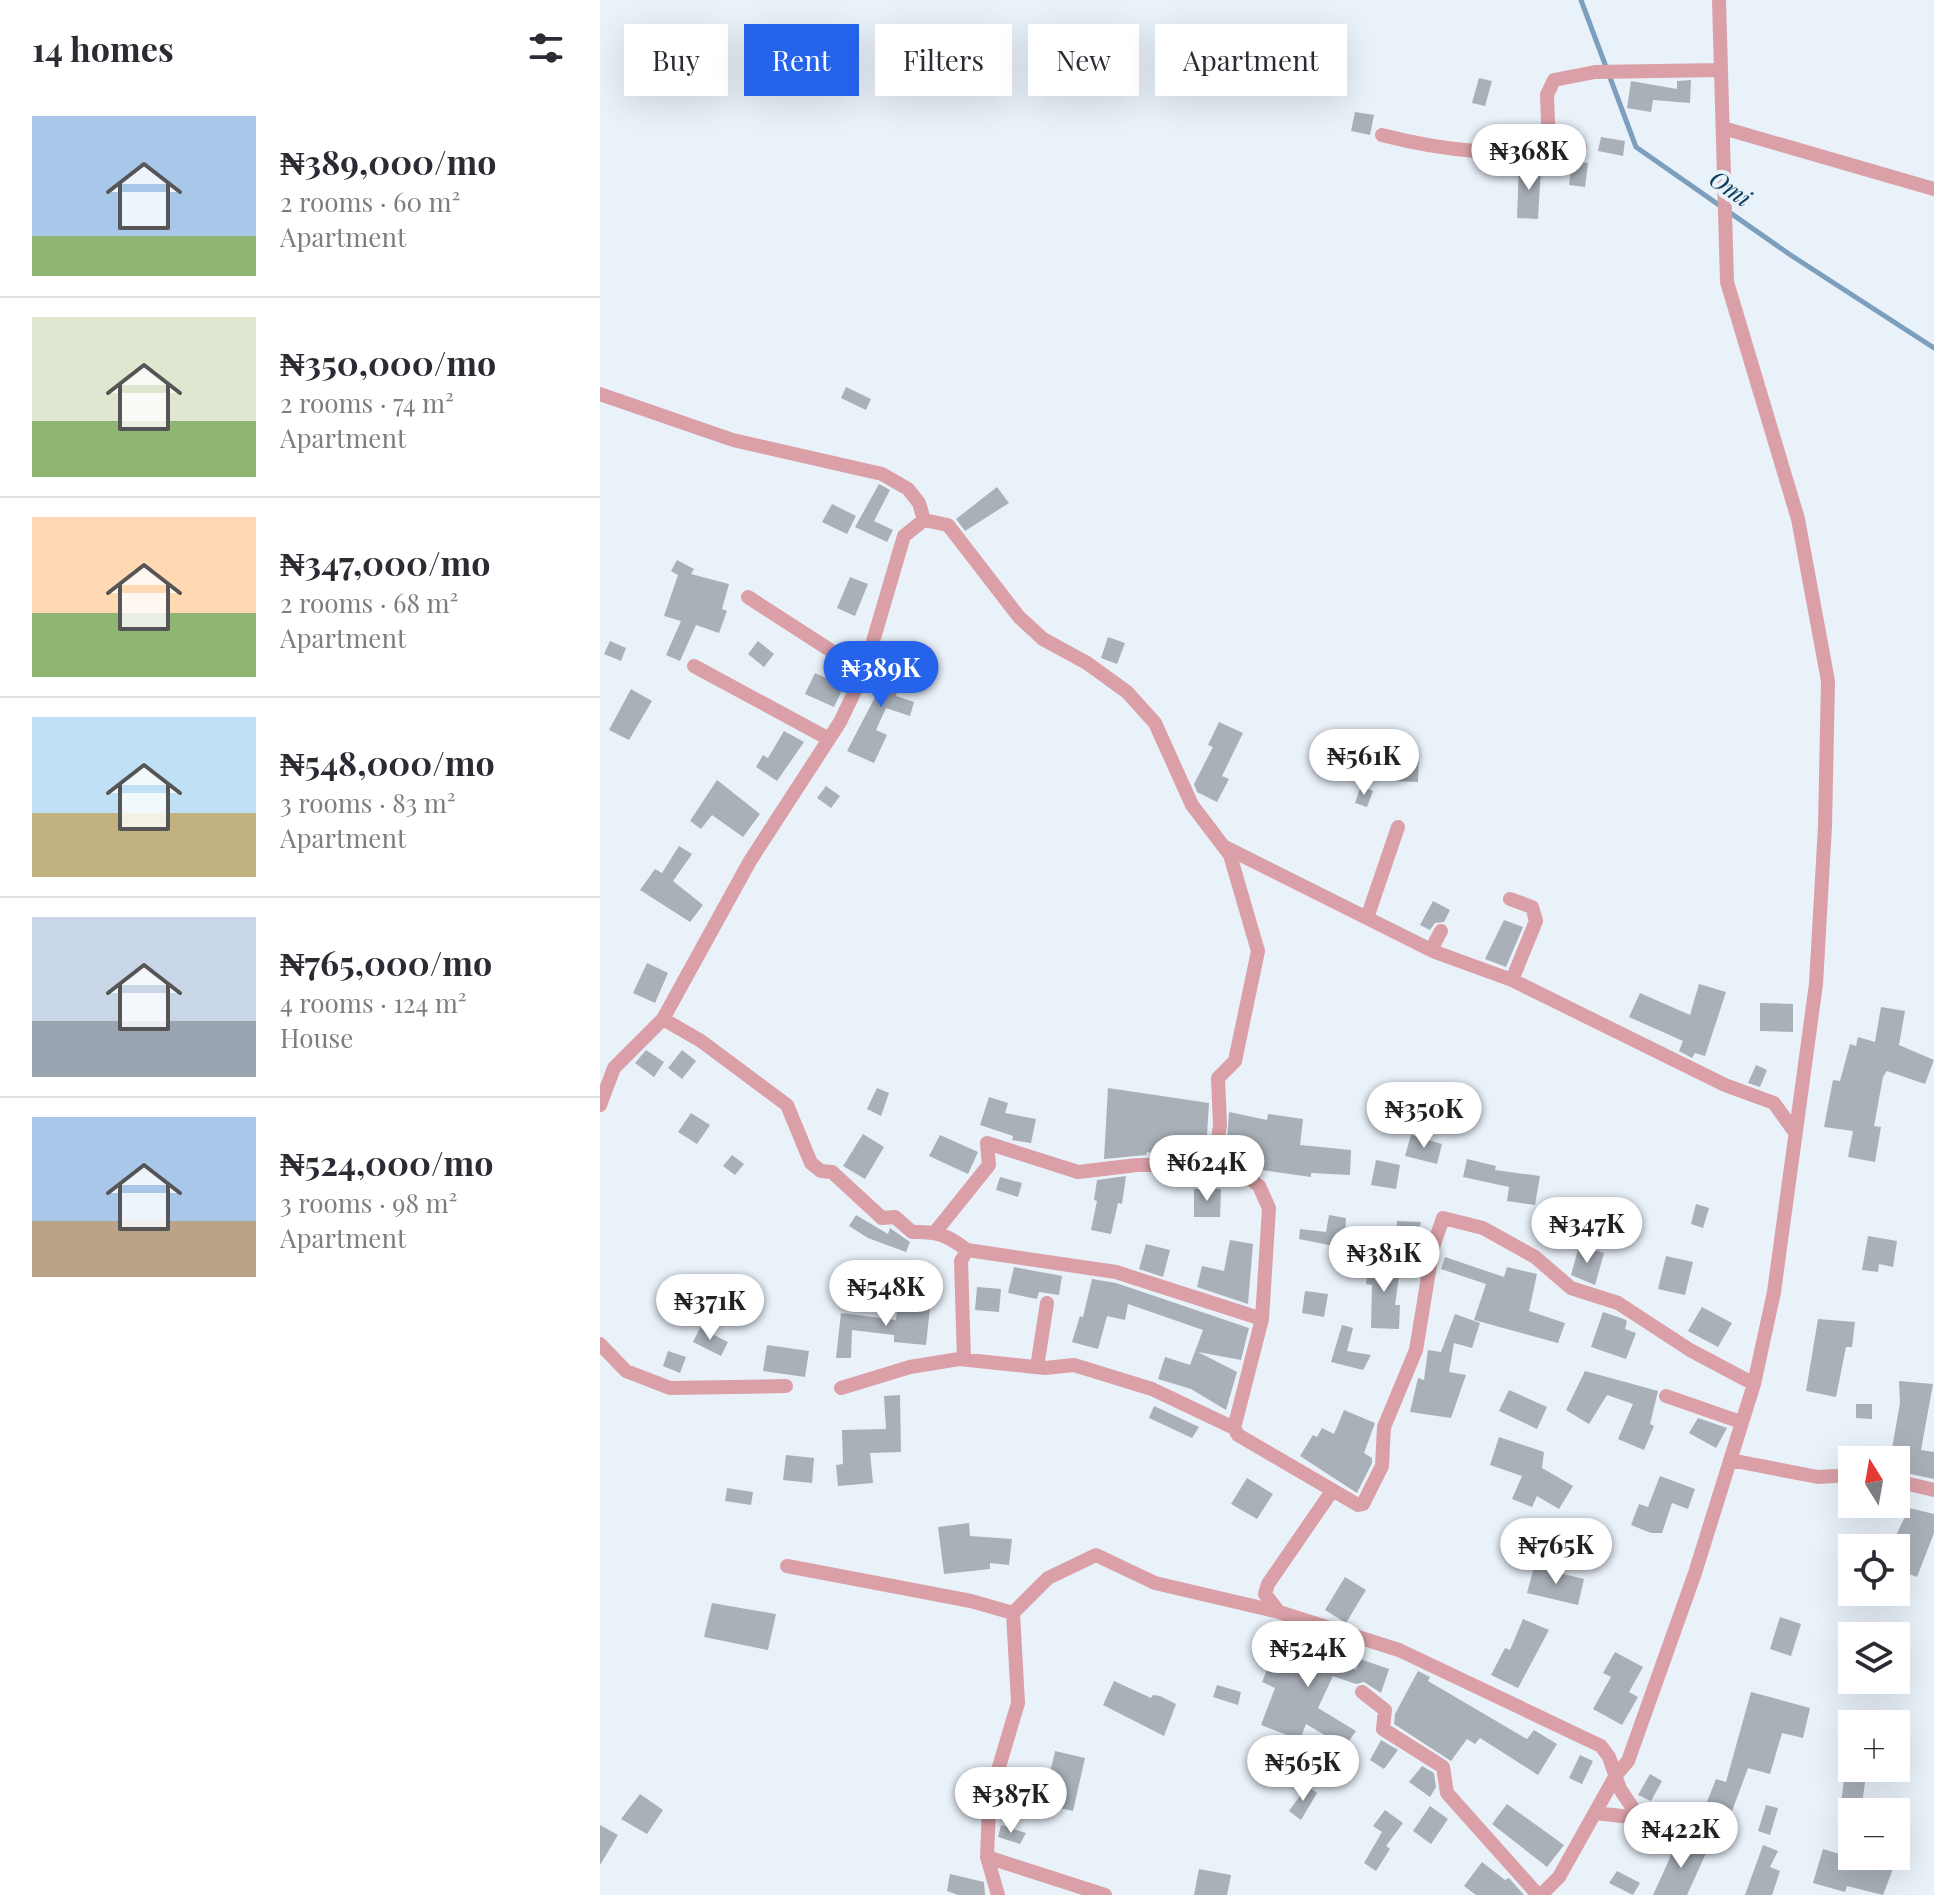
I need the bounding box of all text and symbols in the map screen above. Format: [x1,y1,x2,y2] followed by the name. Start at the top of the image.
[624,24,728,96] chip: Buy
[744,24,859,96] chip: Rent
[875,24,1012,96] chip: Filters
[1028,24,1139,96] chip: New
[1155,24,1347,96] chip: Apartment
[32,25,174,71] text: 14 homes
[524,26,568,70] icon: filters
[1473,124,1585,192] pin: ₦368K
[1489,132,1569,167] text: ₦368K
[280,138,497,184] text: ₦389,000/mo
[96,148,192,244] icon: home
[1704,162,1759,213] water label: Omi
[280,184,460,219] text: 2 rooms · 60 m²
[280,219,406,254] text: Apartment
[280,339,496,385] text: ₦350,000/mo
[96,349,192,445] icon: home
[280,385,454,420] text: 2 rooms · 74 m²
[280,420,406,455] text: Apartment
[280,539,490,585] text: ₦347,000/mo
[96,549,192,645] icon: home
[280,585,458,620] text: 2 rooms · 68 m²
[280,620,406,655] text: Apartment
[825,641,937,709] pin: ₦389K
[842,649,921,684] text: ₦389K
[1308,729,1420,797] pin: ₦561K
[1327,737,1401,772] text: ₦561K
[280,739,495,785] text: ₦548,000/mo
[96,749,192,845] icon: home
[280,785,456,820] text: 3 rooms · 83 m²
[280,820,406,855] text: Apartment
[280,939,492,985] text: ₦765,000/mo
[96,949,192,1045] icon: home
[280,985,467,1020] text: 4 rooms · 124 m²
[280,1020,353,1055] text: House
[1368,1082,1480,1150] pin: ₦350K
[1385,1090,1463,1125] text: ₦350K
[1151,1135,1263,1203] pin: ₦624K
[280,1139,493,1185] text: ₦524,000/mo
[1167,1143,1247,1178] text: ₦624K
[96,1149,192,1245] icon: home
[280,1185,457,1220] text: 3 rooms · 98 m²
[1531,1197,1643,1265] pin: ₦347K
[1549,1205,1625,1240] text: ₦347K
[280,1220,406,1255] text: Apartment
[1328,1226,1440,1294] pin: ₦381K
[1347,1234,1421,1269] text: ₦381K
[830,1260,942,1328] pin: ₦548K
[847,1268,925,1303] text: ₦548K
[654,1274,766,1342] pin: ₦371K
[674,1282,746,1317] text: ₦371K
[1838,1446,1910,1518] north arrow
[1838,1446,1910,1870] map controls
[1500,1518,1612,1586] pin: ₦765K
[1518,1526,1594,1561] text: ₦765K
[1838,1534,1910,1606] button: locate
[1252,1621,1364,1689] pin: ₦524K
[1838,1622,1910,1694] button: layers
[1270,1629,1346,1664] text: ₦524K
[1838,1710,1910,1782] button: +
[1247,1735,1359,1803] pin: ₦565K
[1265,1743,1341,1778] text: ₦565K
[955,1767,1067,1835] pin: ₦387K
[973,1775,1049,1810] text: ₦387K
[1838,1798,1910,1870] button: −
[1625,1802,1737,1870] pin: ₦422K
[1642,1810,1720,1845] text: ₦422K

